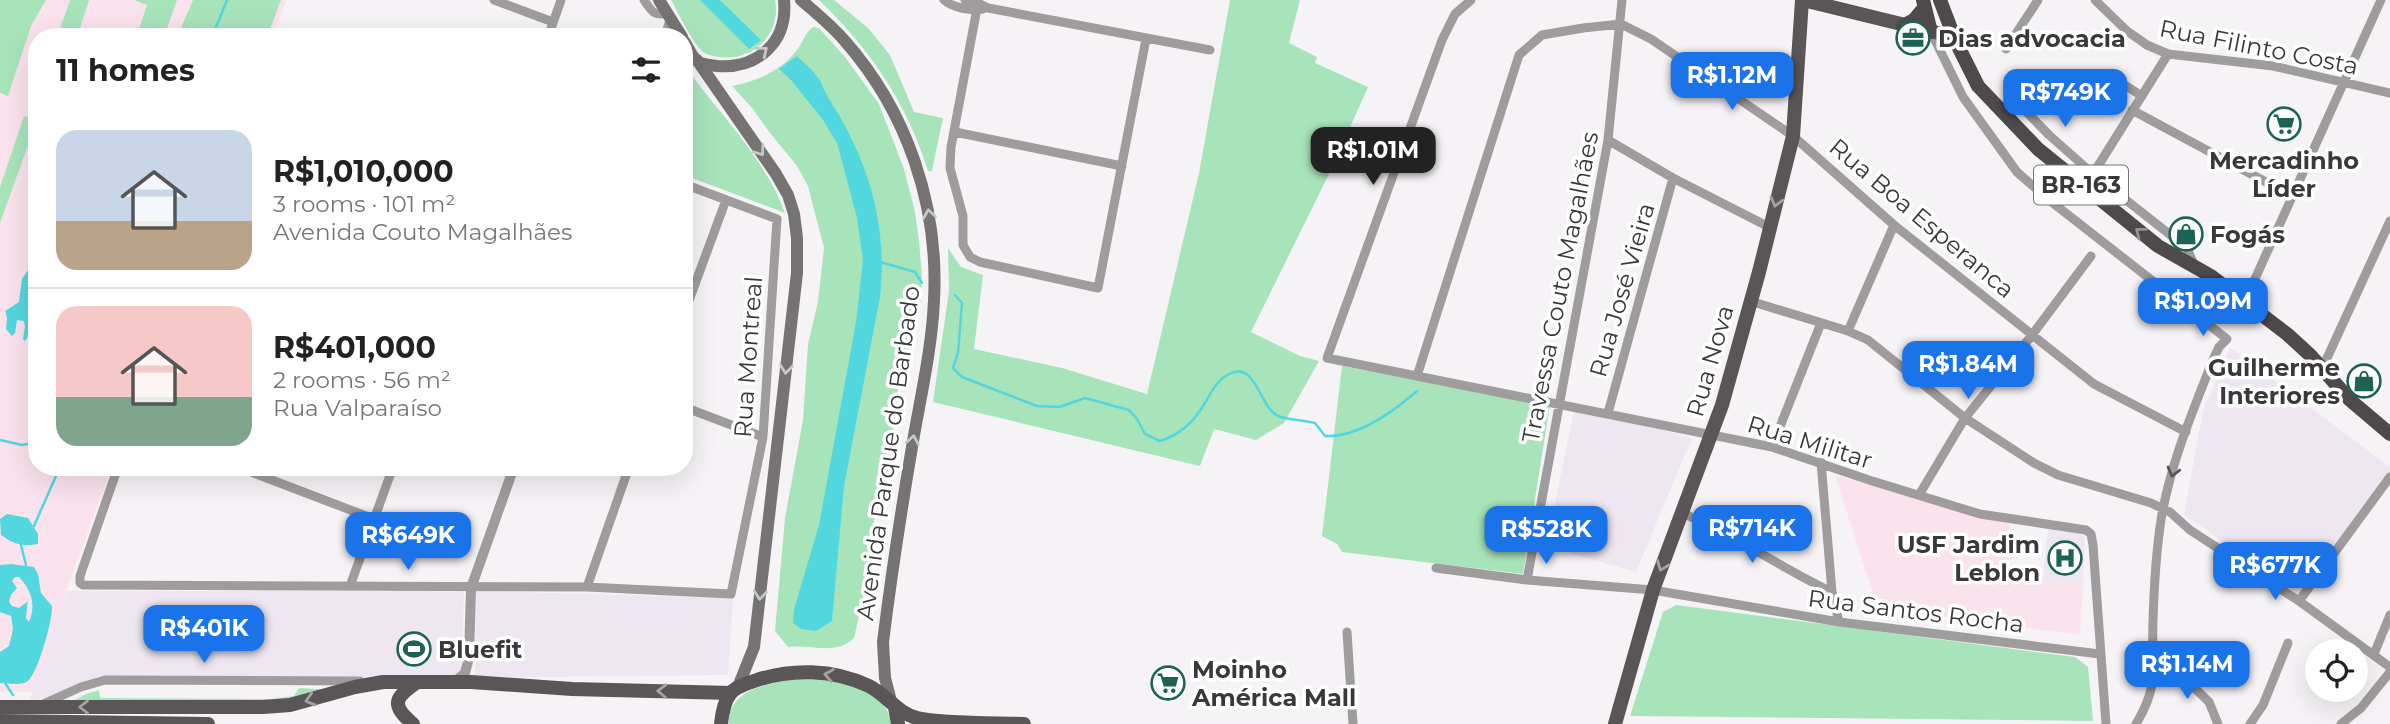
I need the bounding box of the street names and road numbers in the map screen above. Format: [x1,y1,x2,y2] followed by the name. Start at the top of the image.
[2157,13,2361,81] street label: Rua Filinto Costa
[1516,129,1604,445] street label: Travessa Couto Magalhães
[1824,132,2020,304] street label: Rua Boa Esperanca
[2034,166,2128,204] road number: BR-163
[1583,199,1661,381] street label: Rua José Vieira
[728,275,768,439] street label: Rua Montreal
[850,284,926,622] street label: Avenida Parque do Barbado
[1680,302,1740,420] street label: Rua Nova
[1744,409,1876,475] street label: Rua Militar
[1806,583,2026,639] street label: Rua Santos Rocha

